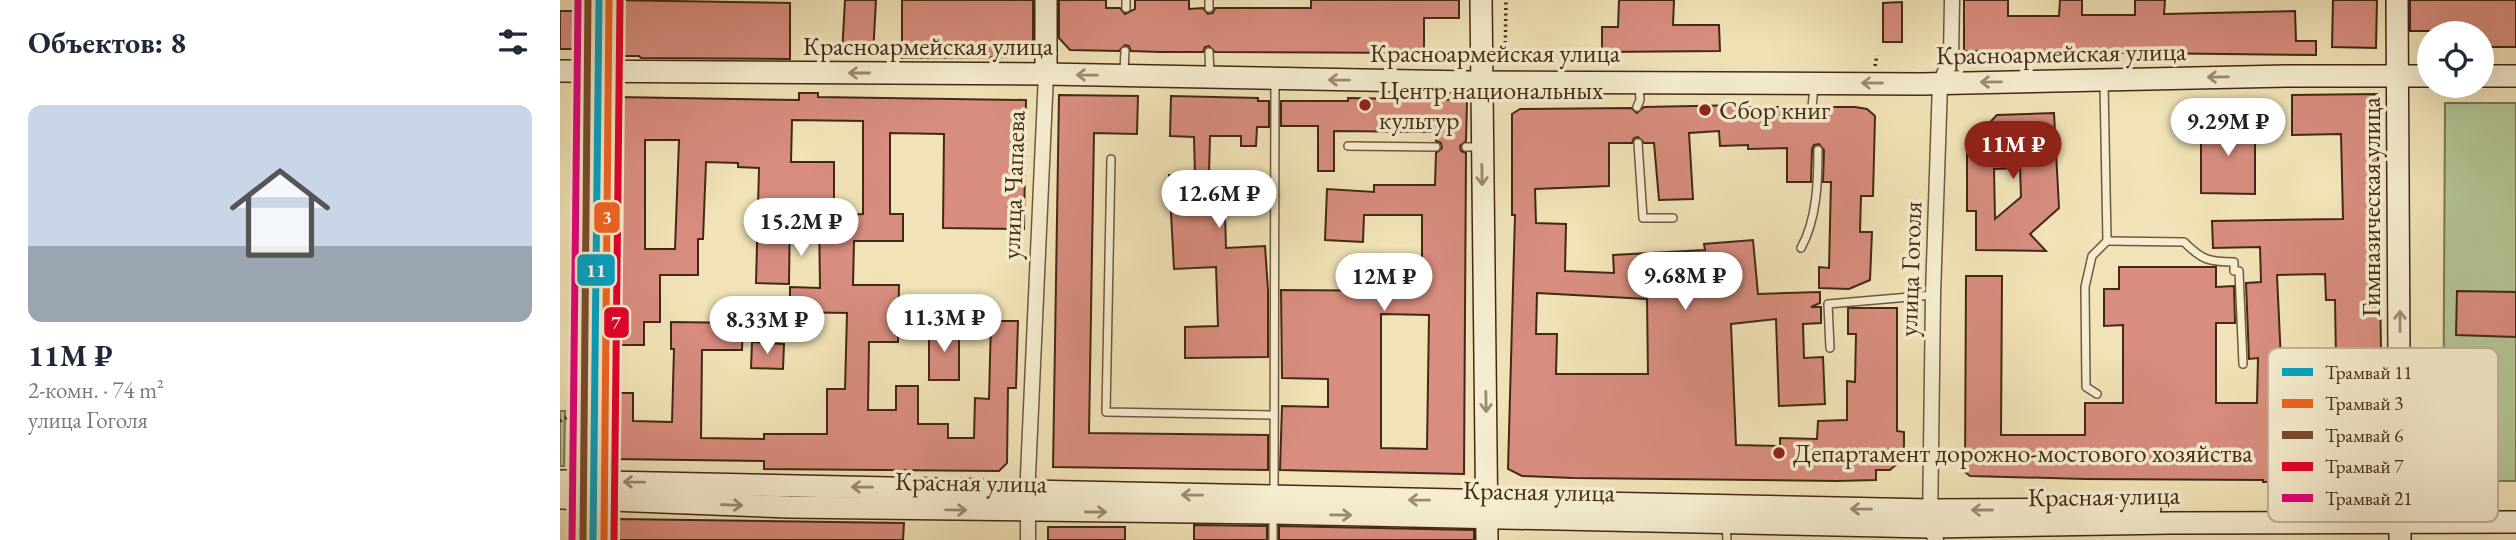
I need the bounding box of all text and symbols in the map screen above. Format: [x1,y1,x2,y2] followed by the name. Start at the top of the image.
[2417,21,2494,98] map controls
[2417,21,2494,98] button: locate
[28,23,186,62] text: Объектов: 8
[494,23,532,61] icon: filters
[803,29,1054,63] street label: Красноармейская улица
[1935,34,2187,72] street label: Красноармейская улица
[1370,36,1621,70] street label: Красноармейская улица
[848,66,871,80] one-way arrow
[1075,68,1098,82] one-way arrow
[2207,70,2230,84] one-way arrow
[1327,73,1350,87] one-way arrow
[1379,73,1604,137] place label: Центр национальных культур
[1860,76,1883,90] one-way arrow
[1980,76,2003,89] one-way arrow
[1719,93,1830,127] place label: Сбор книг
[2354,96,2388,317] street label: Гимназическая улица
[1357,97,1373,113] marker: Центр национальных культур
[2163,99,2293,158] pin: 9.29M ₽
[1697,102,1713,118] marker: Сбор книг
[2187,106,2269,136] text: 9.29M ₽
[993,109,1033,260] street label: улица Чапаева
[1964,122,2062,181] pin: 11M ₽
[1980,129,2046,159] text: 11M ₽
[217,150,343,276] icon: home
[1475,163,1489,186] one-way arrow
[1154,170,1284,230] pin: 12.6M ₽
[1178,178,1260,208] text: 12.6M ₽
[736,198,866,258] pin: 15.2M ₽
[593,201,621,234] line badge: 3
[1891,201,1929,337] street label: улица Гоголя
[602,205,612,230] text: 3
[760,206,842,236] text: 15.2M ₽
[1620,252,1750,312] pin: 9.68M ₽
[576,253,616,287] line badge: 11
[1335,254,1433,313] pin: 12M ₽
[586,258,606,283] text: 11
[1644,260,1726,290] text: 9.68M ₽
[1351,261,1417,291] text: 12M ₽
[879,294,1009,354] pin: 11.3M ₽
[702,296,832,356] pin: 8.33M ₽
[903,302,985,332] text: 11.3M ₽
[726,304,808,334] text: 8.33M ₽
[603,306,630,339] line badge: 7
[2393,309,2406,332] one-way arrow
[611,310,622,335] text: 7
[28,336,113,375] text: 11M ₽
[2268,348,2498,522] legend
[2325,360,2412,385] text: Трамвай 11
[28,375,164,405] text: 2-комн. · 74 m²
[1479,391,1493,414] one-way arrow
[2325,391,2403,416] text: Трамвай 3
[28,405,148,435] text: улица Гоголя
[2325,423,2403,448] text: Трамвай 6
[1793,436,2253,470] place label: Департамент дорожно-мостового хозяйства
[1771,445,1787,461] marker: Департамент дорожно-мостового хозяйства
[2325,454,2404,479] text: Трамвай 7
[895,464,1048,500] street label: Красная улица
[1463,473,1616,509] street label: Красная улица
[623,476,646,489] one-way arrow
[2028,478,2181,514] street label: Красная улица
[850,481,873,494] one-way arrow
[2325,486,2412,511] text: Трамвай 21
[1181,488,1204,502] one-way arrow
[1408,493,1431,507] one-way arrow
[720,498,743,511] one-way arrow
[1850,502,1873,515] one-way arrow
[944,503,967,517] one-way arrow
[1971,503,1994,517] one-way arrow
[1084,505,1107,519] one-way arrow
[1330,508,1353,522] one-way arrow

